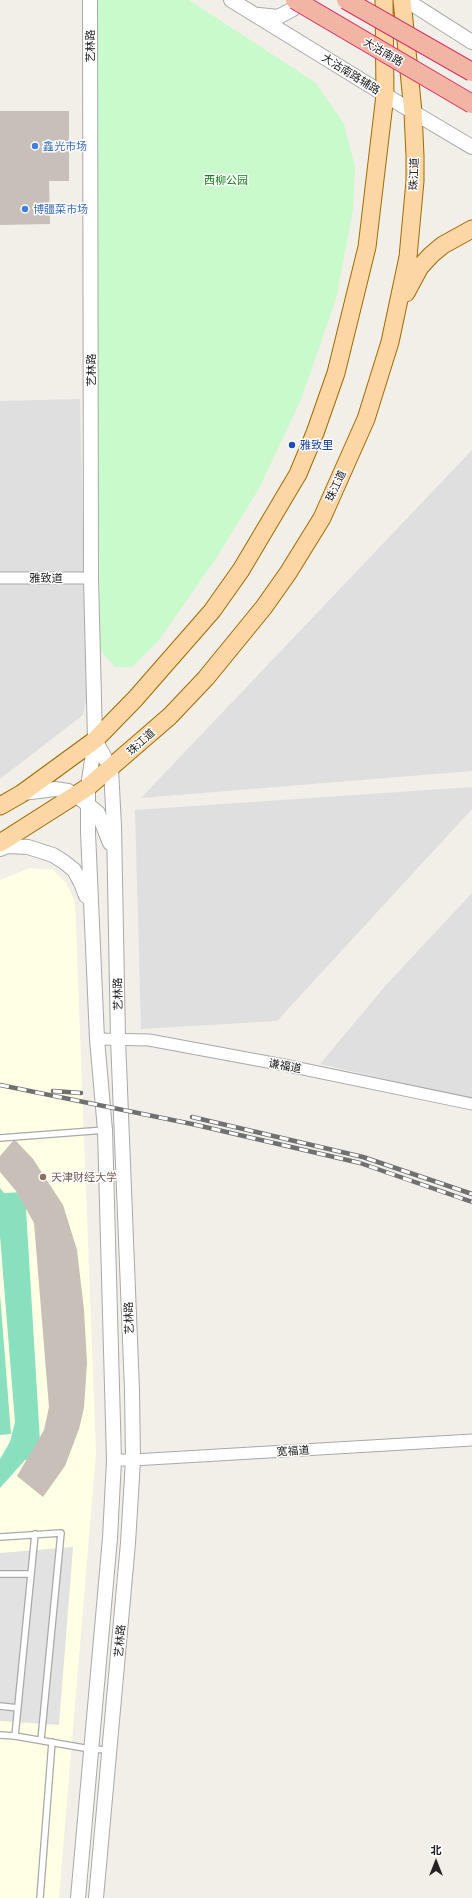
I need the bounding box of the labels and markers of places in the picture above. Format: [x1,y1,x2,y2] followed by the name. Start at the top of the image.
[43,139,87,153] place label: 鑫光市场
[30,141,40,151] marker: 鑫光市场
[33,202,88,216] place label: 博疆菜市场
[20,204,30,214] marker: 博疆菜市场
[300,438,333,452] place label: 雅致里
[287,440,297,450] marker: 雅致里
[51,1170,117,1184] place label: 天津财经大学
[38,1172,48,1182] marker: 天津财经大学

